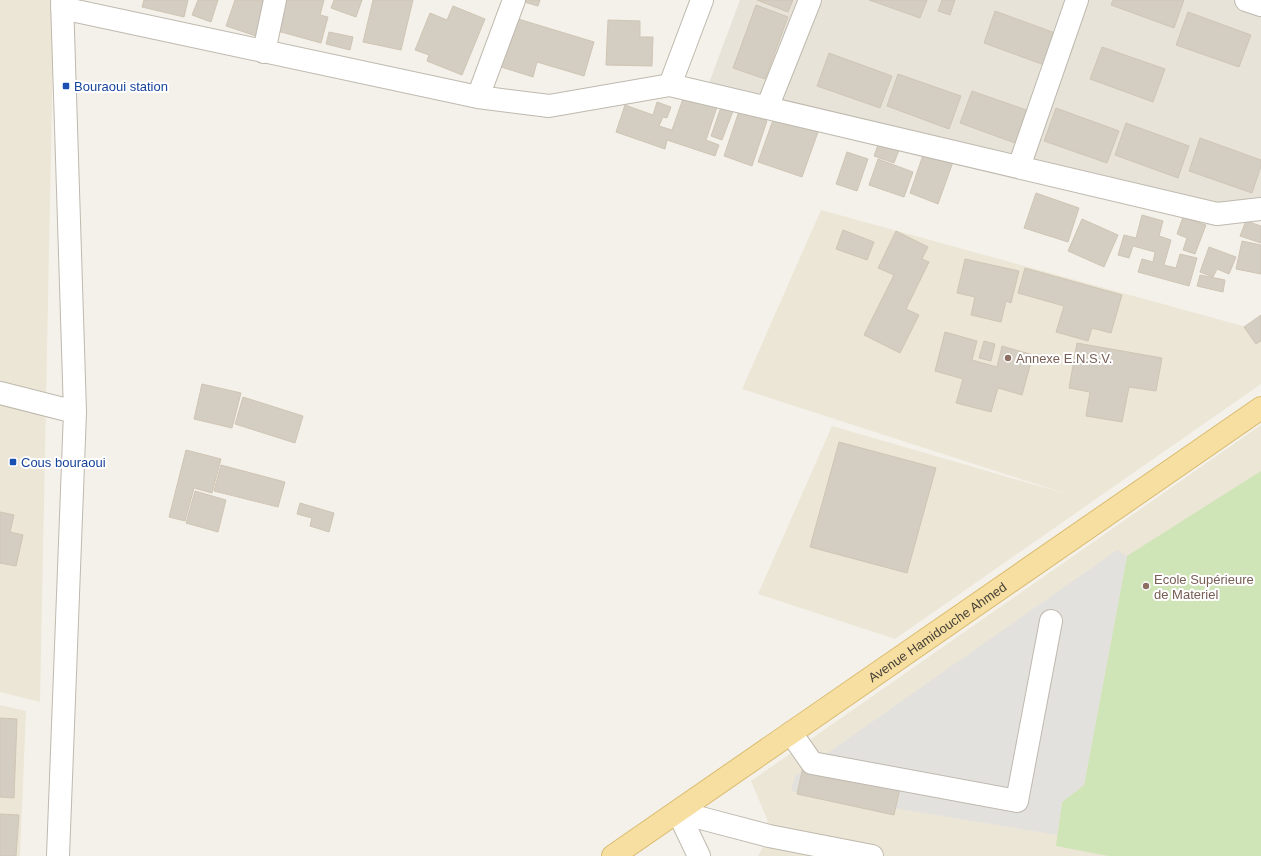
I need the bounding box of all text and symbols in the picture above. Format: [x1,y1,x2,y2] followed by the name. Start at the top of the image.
[74,79,168,94] place label: Bouraoui station
[61,81,71,91] marker: Bouraoui station
[1016,351,1112,366] place label: Annexe E.N.S.V.
[1003,353,1013,363] marker: Annexe E.N.S.V.
[21,455,106,470] place label: Cous bouraoui
[8,457,18,467] marker: Cous bouraoui
[1154,572,1254,602] place label: Ecole Supérieure de Materiel
[865,579,1009,685] street label: Avenue Hamidouche Ahmed
[1141,581,1151,591] marker: Ecole Supérieure de Materiel

